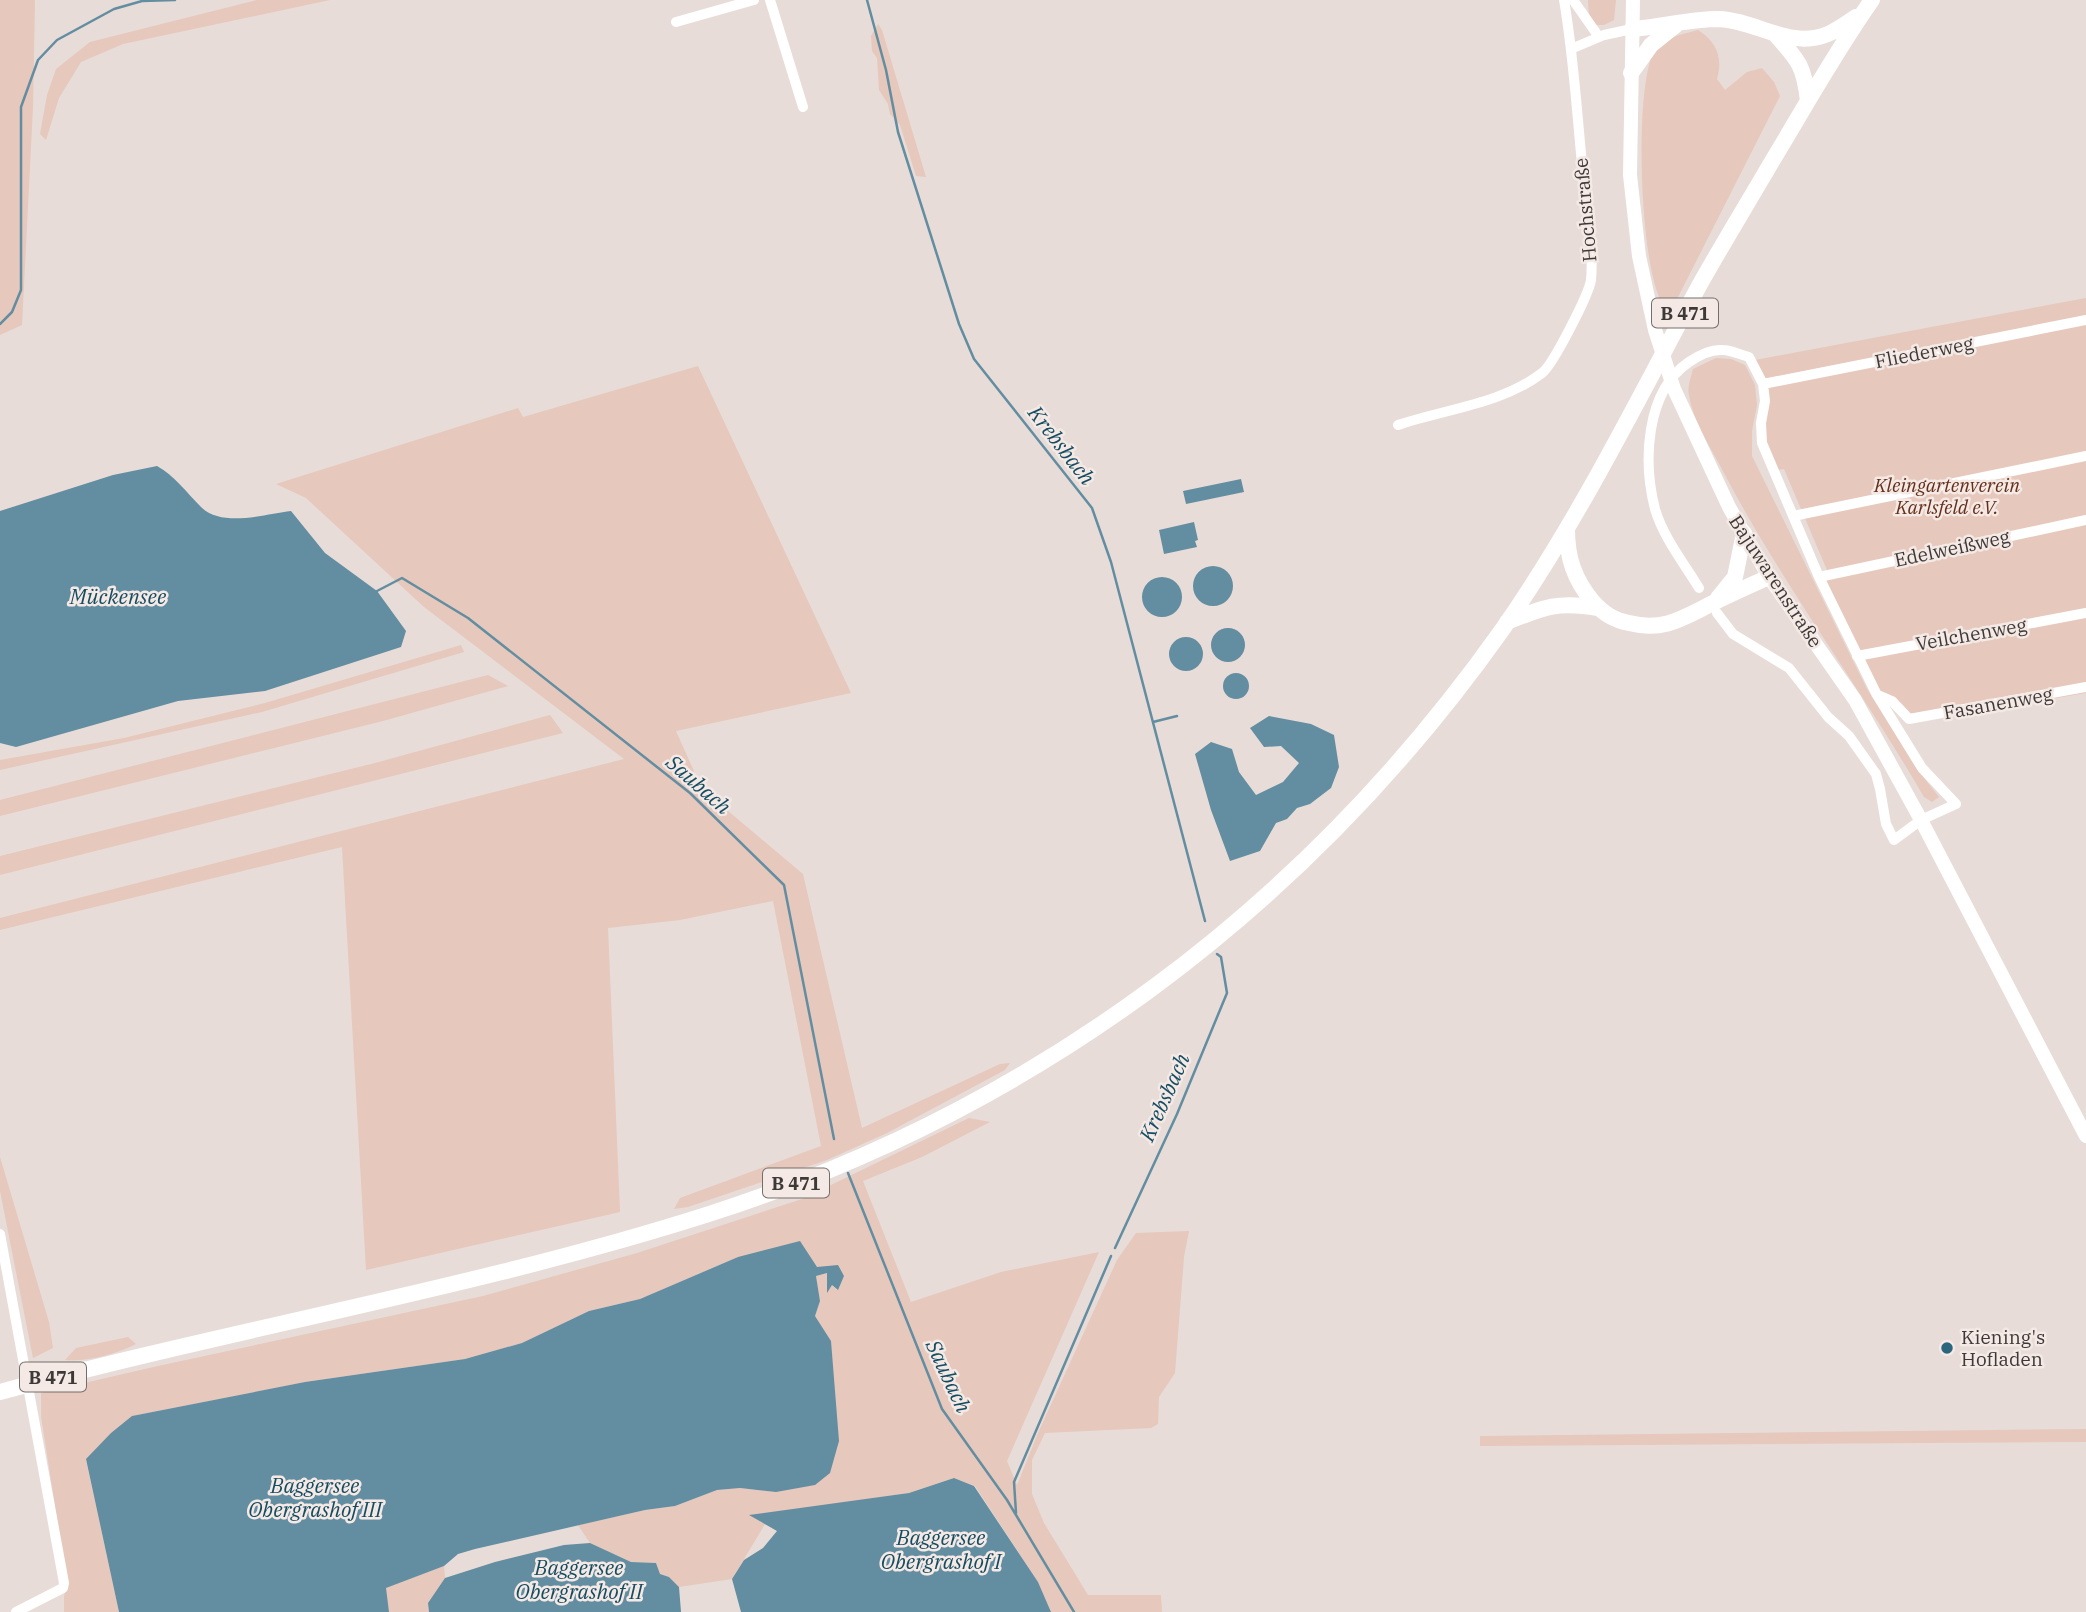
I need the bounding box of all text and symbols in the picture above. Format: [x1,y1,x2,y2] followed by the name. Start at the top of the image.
[1568,157,1602,263] street label: Hochstraße
[1652,298,1718,328] road number: B 471
[1873,331,1976,373] street label: Fliederweg
[1022,399,1102,491] water label: Krebsbach
[1873,473,2020,519] park label: Kleingartenverein Karlsfeld e.V.
[1724,510,1828,652] street label: Bajuwarenstraße
[1892,524,2013,572] street label: Edelweißweg
[69,582,167,610] water label: Mückensee
[1914,612,2029,656] street label: Veilchenweg
[1941,681,2055,724] street label: Fasanenweg
[660,747,738,820] water label: Saubach
[1132,1048,1196,1146] water label: Krebsbach
[763,1168,829,1198] road number: B 471
[1961,1325,2045,1371] place label: Kiening's Hofladen
[919,1334,978,1417] water label: Saubach
[1939,1340,1955,1356] marker: Kiening's Hofladen
[20,1362,86,1392] road number: B 471
[248,1471,383,1523] water label: Baggersee Obergrashof III
[881,1523,1003,1575] water label: Baggersee Obergrashof I
[516,1553,644,1605] water label: Baggersee Obergrashof II

